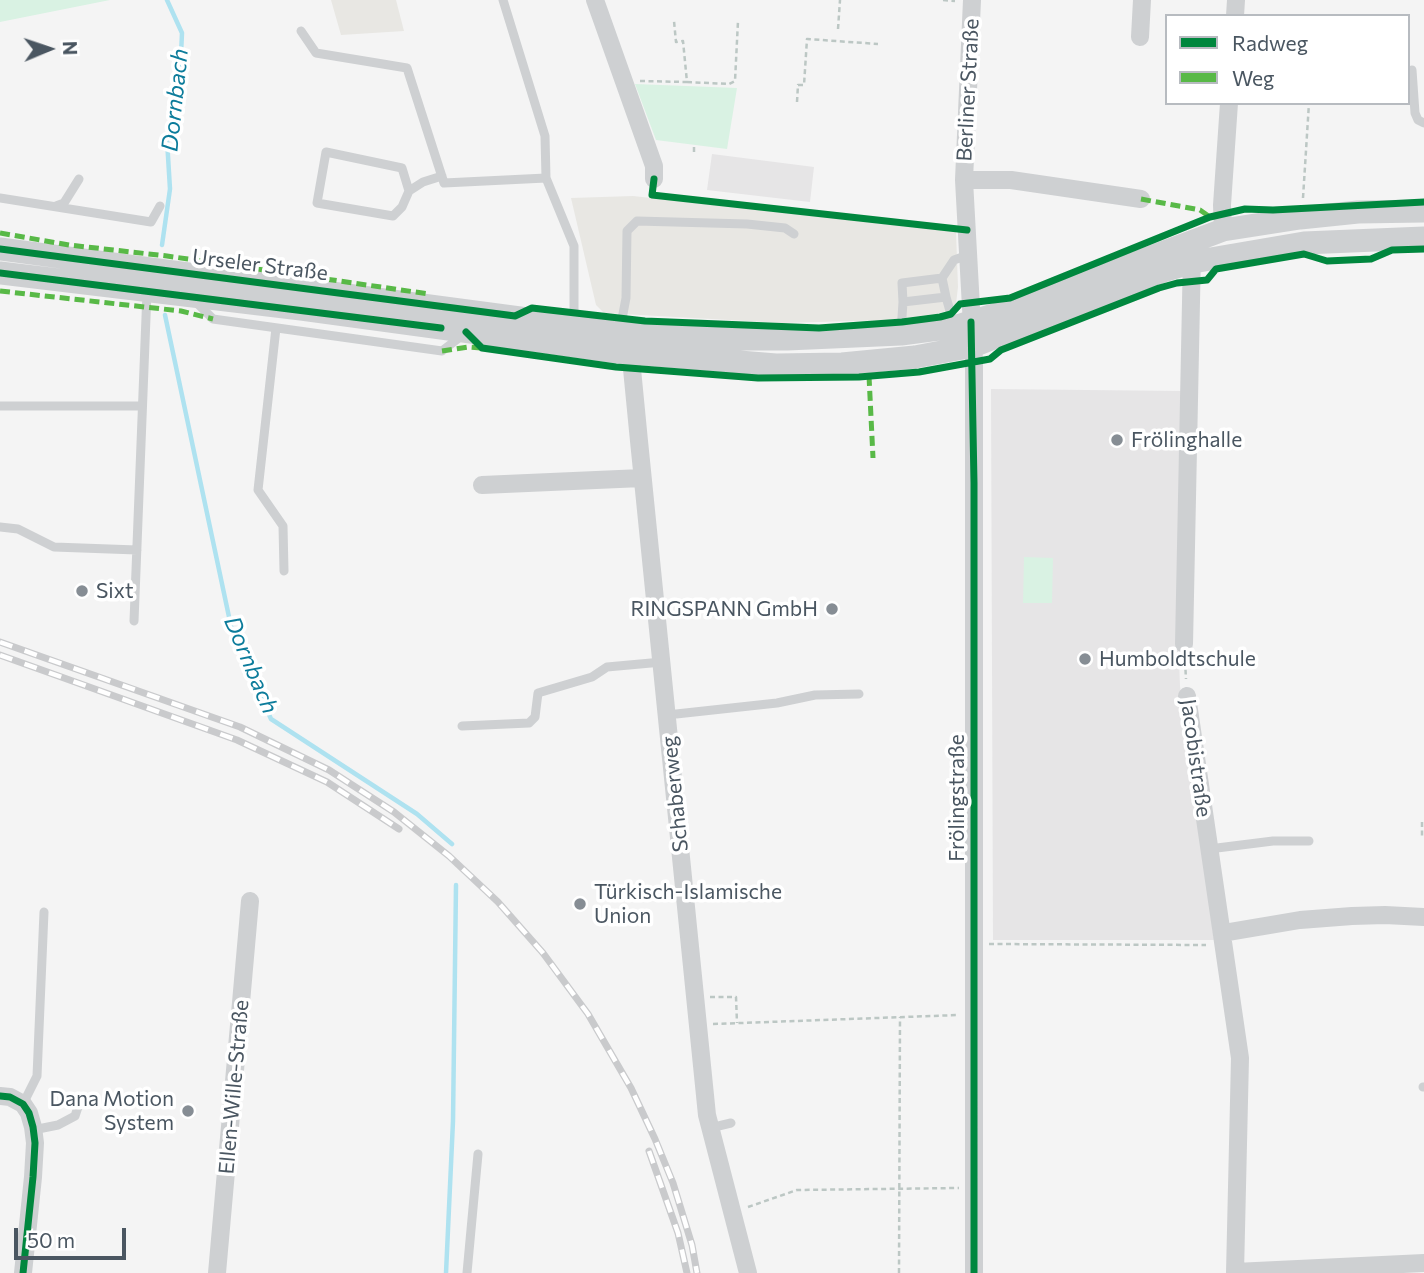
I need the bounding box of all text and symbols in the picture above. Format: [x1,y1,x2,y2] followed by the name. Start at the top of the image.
[14,14,84,84] north arrow
[1165,14,1410,105] legend
[952,18,984,162] street label: Berliner Straße
[1232,30,1308,55] text: Radweg
[59,41,82,56] text: N
[156,47,194,153] water label: Dornbach
[1232,65,1274,90] text: Weg
[191,244,329,286] street label: Urseler Straße
[1131,427,1242,453] place label: Frölinghalle
[1109,432,1125,448] marker: Frölinghalle
[96,578,133,604] place label: Sixt
[74,583,90,599] marker: Sixt
[630,596,818,622] place label: RINGSPANN GmbH
[824,601,840,617] marker: RINGSPANN GmbH
[218,612,284,718] water label: Dornbach
[1099,646,1256,672] place label: Humboldtschule
[1077,651,1093,667] marker: Humboldtschule
[1175,697,1217,819] street label: Jacobistraße
[944,734,970,862] street label: Frölingstraße
[656,735,694,853] street label: Schaberweg
[594,879,782,929] place label: Türkisch-Islamische Union
[572,896,588,912] marker: Türkisch-Islamische Union
[214,999,254,1175] street label: Ellen-Wille-Straße
[49,1086,174,1136] place label: Dana Motion System
[180,1103,196,1119] marker: Dana Motion System
[18,1214,130,1258] scale bar
[27,1227,75,1252] text: 50 m

